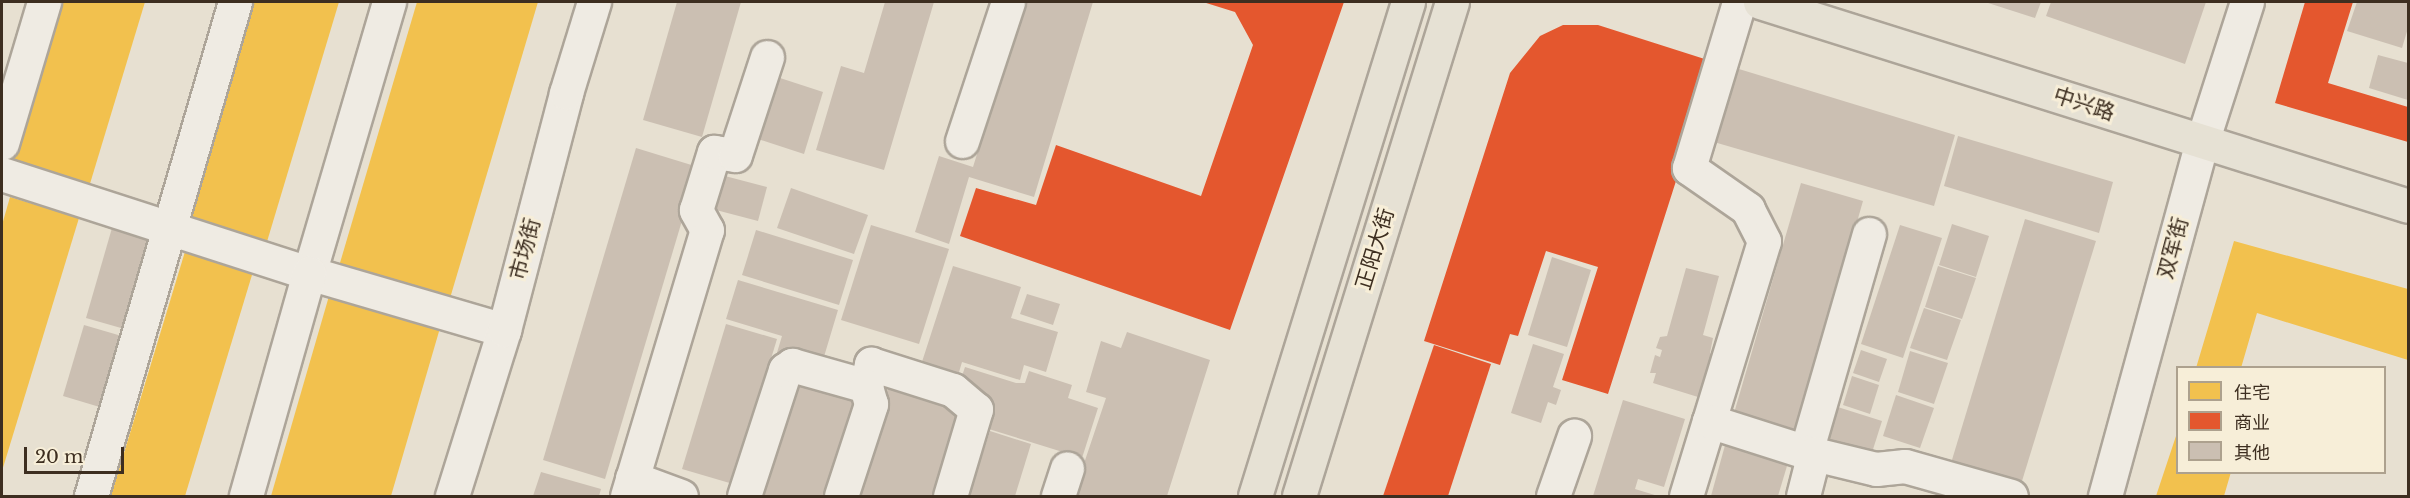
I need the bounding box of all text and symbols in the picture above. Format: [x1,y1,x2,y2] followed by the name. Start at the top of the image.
[2050,82,2118,126] street label: 中兴路
[1351,205,1399,293] street label: 正阳大街
[2153,214,2193,282] street label: 双军街
[505,215,545,283] street label: 市场街
[2176,366,2386,474] legend
[2234,382,2270,404] text: 住宅
[2234,412,2270,434] text: 商业
[27,435,128,473] scale bar
[2234,442,2270,464] text: 其他
[35,446,83,468] text: 20 m

